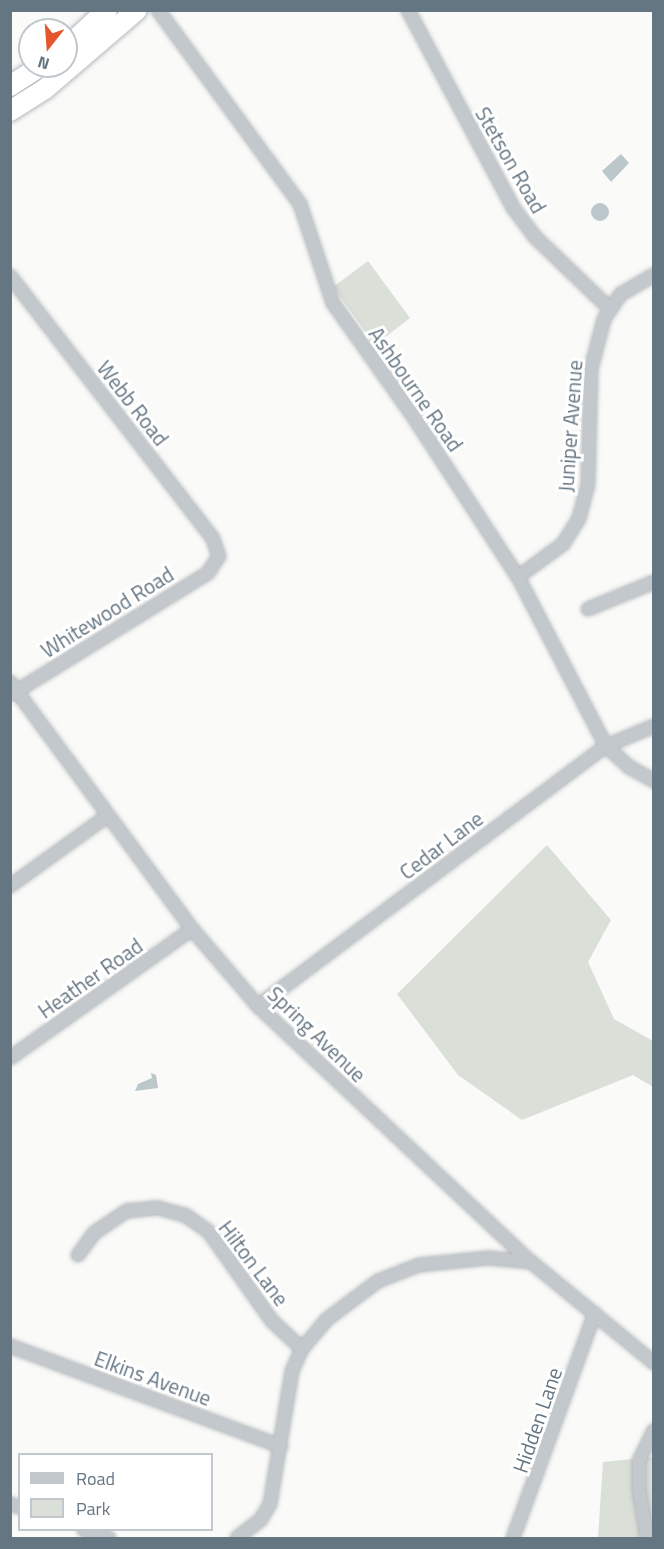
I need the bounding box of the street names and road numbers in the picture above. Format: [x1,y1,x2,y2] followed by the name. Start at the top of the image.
[470,102,552,218] street label: Stetson Road
[364,322,468,456] street label: Ashbourne Road
[92,355,174,451] street label: Webb Road
[553,359,587,493] street label: Juniper Avenue
[36,561,178,663] street label: Whitewood Road
[394,806,488,884] street label: Cedar Lane
[33,933,147,1023] street label: Heather Road
[263,981,371,1087] street label: Spring Avenue
[214,1215,294,1311] street label: Hilton Lane
[91,1345,215,1411] street label: Elkins Avenue
[507,1364,567,1476] street label: Hidden Lane

